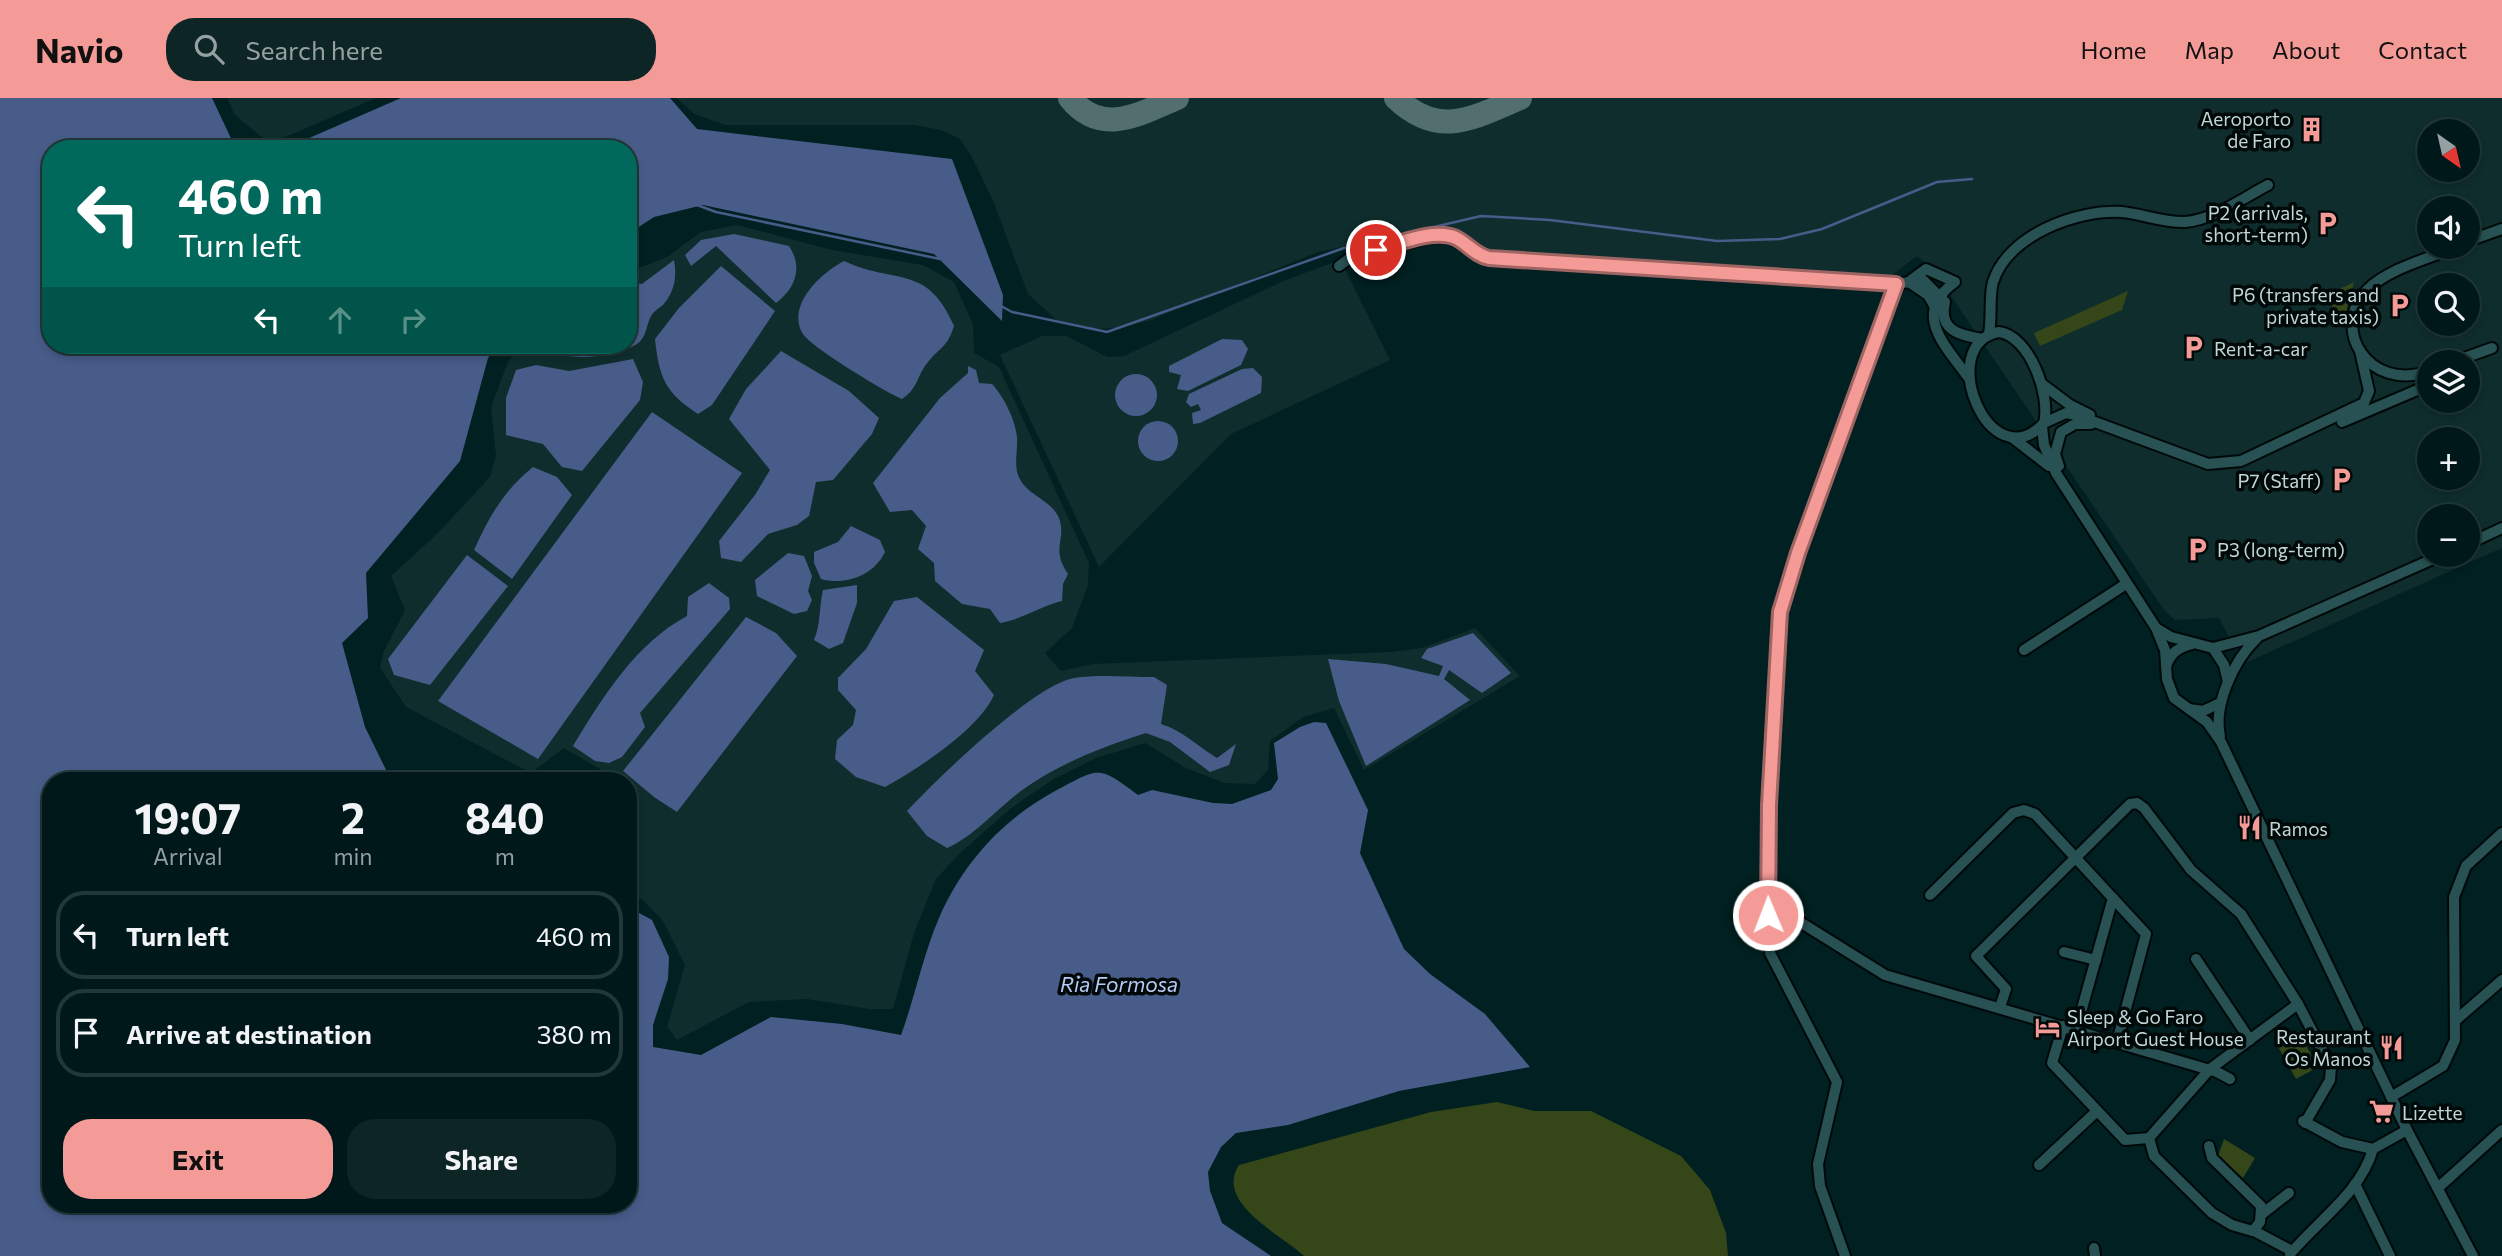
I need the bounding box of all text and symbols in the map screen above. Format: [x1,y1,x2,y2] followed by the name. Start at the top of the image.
[166,18,656,81] search box
[35,29,124,70] text: Navio
[190,30,228,68] icon: search
[246,34,383,65] text: Search here
[2081,35,2147,64] text: Home
[2185,35,2234,64] text: Map
[2272,35,2340,64] text: About
[2378,35,2467,64] text: Contact
[2200,107,2291,152] place label: Aeroporto de Faro
[2297,115,2325,143] building icon: Aeroporto de Faro
[2417,119,2480,182] north arrow
[2417,119,2480,567] map controls
[178,164,323,224] text: 460 m
[63,168,154,259] icon: left
[2417,196,2480,259] button: sound
[2205,201,2308,246] place label: P2 (arrivals, short-term)
[2314,209,2342,237] parking icon: P2 (arrivals, short-term)
[1346,220,1406,280] pin
[178,224,302,264] text: Turn left
[1357,231,1395,269] icon: arrive
[2417,273,2480,336] button: search
[2232,283,2379,328] place label: P6 (transfers and private taxis)
[2385,291,2413,319] parking icon: P6 (transfers and private taxis)
[248,301,286,339] icon: left
[321,301,359,339] icon: ahead
[394,301,432,339] icon: right
[2180,334,2208,362] parking icon: Rent-a-car
[2214,337,2308,360] place label: Rent-a-car
[2417,350,2480,413] button: layers
[2417,427,2480,490] button: +
[2327,466,2355,494] parking icon: P7 (Staff)
[2238,469,2321,492] place label: P7 (Staff)
[2417,504,2480,567] button: −
[2183,535,2211,563] parking icon: P3 (long-term)
[2217,538,2345,561] place label: P3 (long-term)
[134,791,241,843] text: 19:07
[341,791,365,843] text: 2
[465,791,545,843] text: 840
[2235,814,2263,842] restaurant icon: Ramos
[2269,817,2328,840] place label: Ramos
[153,842,222,870] text: Arrival
[333,842,373,870] text: min
[495,842,515,870] text: m
[1731,878,1805,952] position arrow
[67,916,105,954] icon: left
[126,920,229,951] text: Turn left
[536,920,612,951] text: 460 m
[1060,971,1178,996] water label: Ria Formosa
[2067,1005,2244,1050] place label: Sleep & Go Faro Airport Guest House
[2033,1013,2061,1041] hotel icon: Sleep & Go Faro Airport Guest House
[67,1014,105,1052] icon: arrive
[126,1018,372,1049] text: Arrive at destination
[537,1018,612,1049] text: 380 m
[2276,1025,2371,1070] place label: Restaurant Os Manos
[2377,1033,2405,1061] restaurant icon: Restaurant Os Manos
[2368,1098,2396,1126] supermarket icon: Lizette
[2402,1101,2463,1124] place label: Lizette
[63,1119,333,1199] button: Exit
[347,1119,616,1199] button: Share

